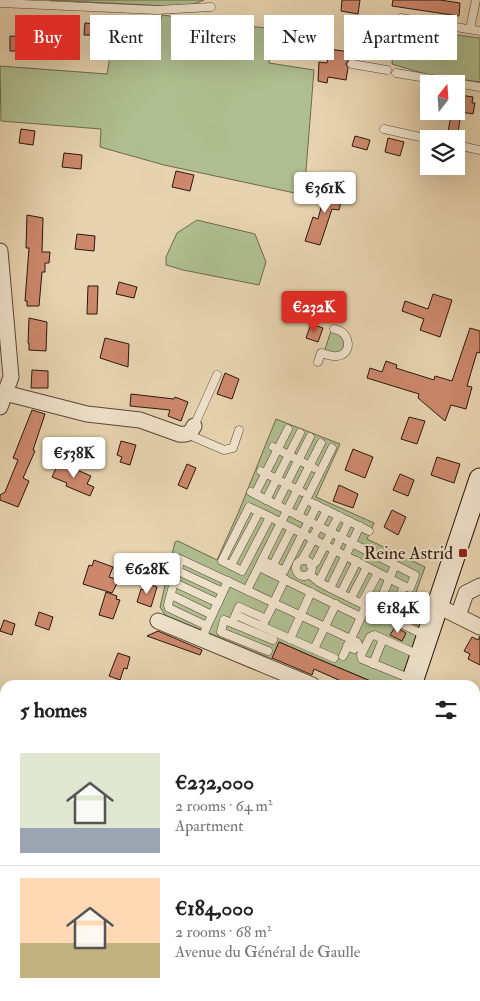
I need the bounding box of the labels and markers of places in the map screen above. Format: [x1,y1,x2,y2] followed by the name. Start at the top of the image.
[290,172,360,214] pin: €361K
[279,290,349,333] pin: €232K
[39,436,109,479] pin: €538K
[364,542,453,565] place label: Reine Astrid
[457,547,469,559] marker: Reine Astrid
[112,552,182,595] pin: €628K
[363,592,433,634] pin: €184K

